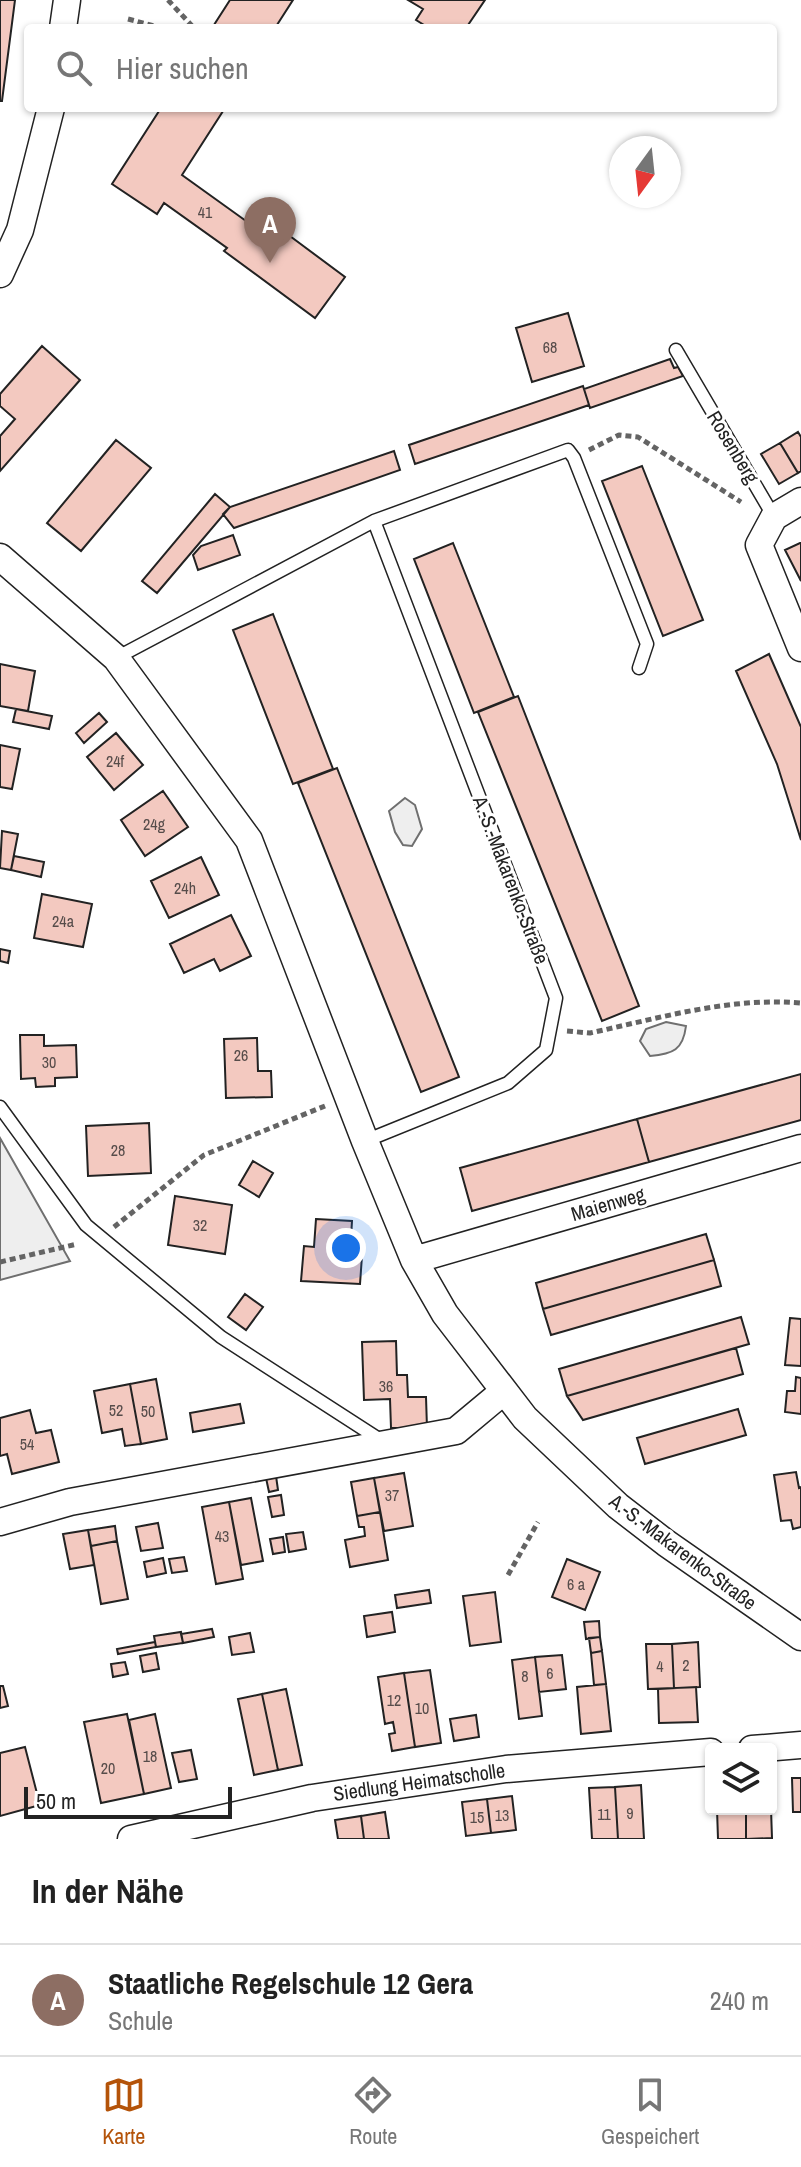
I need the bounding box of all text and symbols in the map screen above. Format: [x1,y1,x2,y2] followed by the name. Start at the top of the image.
[24,24,777,112] search box
[52,46,96,90] icon: search
[116,48,249,88] text: Hier suchen
[609,136,681,208] north arrow
[244,197,296,263] pin: A
[198,201,213,223] house number: 41
[543,336,557,358] house number: 68
[701,405,766,488] street label: Rosenberg
[106,750,124,772] house number: 24f
[467,791,556,968] street label: A.-S.-Makarenko-Straße
[143,813,166,835] house number: 24g
[174,877,196,899] house number: 24h
[52,910,75,932] house number: 24a
[234,1044,248,1066] house number: 26
[42,1051,56,1073] house number: 30
[111,1139,125,1161] house number: 28
[568,1180,648,1227] street label: Maienweg
[193,1214,207,1236] house number: 32
[326,1228,366,1268] your location
[379,1375,393,1397] house number: 36
[109,1399,123,1421] house number: 52
[141,1400,155,1422] house number: 50
[20,1433,34,1455] house number: 54
[385,1484,399,1506] house number: 37
[603,1487,762,1616] street label: A.-S.-Makarenko-Straße
[215,1525,229,1547] house number: 43
[567,1573,586,1595] house number: 6 a
[682,1654,690,1676] house number: 2
[656,1655,664,1677] house number: 4
[546,1662,554,1684] house number: 6
[521,1665,529,1687] house number: 8
[387,1689,401,1711] house number: 12
[415,1697,429,1719] house number: 10
[705,1743,777,1815] map controls
[705,1743,777,1815] button: layers
[143,1745,157,1767] house number: 18
[331,1756,507,1807] street label: Siedlung Heimatscholle
[101,1757,115,1779] house number: 20
[24,1783,232,1819] scale bar
[36,1786,76,1816] text: 50 m
[626,1802,634,1824] house number: 9
[597,1803,612,1825] house number: 11
[495,1804,509,1826] house number: 13
[470,1806,484,1828] house number: 15
[32,1868,184,1914] text: In der Nähe
[108,1963,473,2003] text: Staatliche Regelschule 12 Gera
[50,1983,66,2018] text: A
[710,1983,769,2018] text: 240 m
[108,2003,173,2038] text: Schule
[102,2073,146,2151] tab: Karte
[349,2073,397,2151] tab: Route
[601,2073,699,2151] tab: Gespeichert

